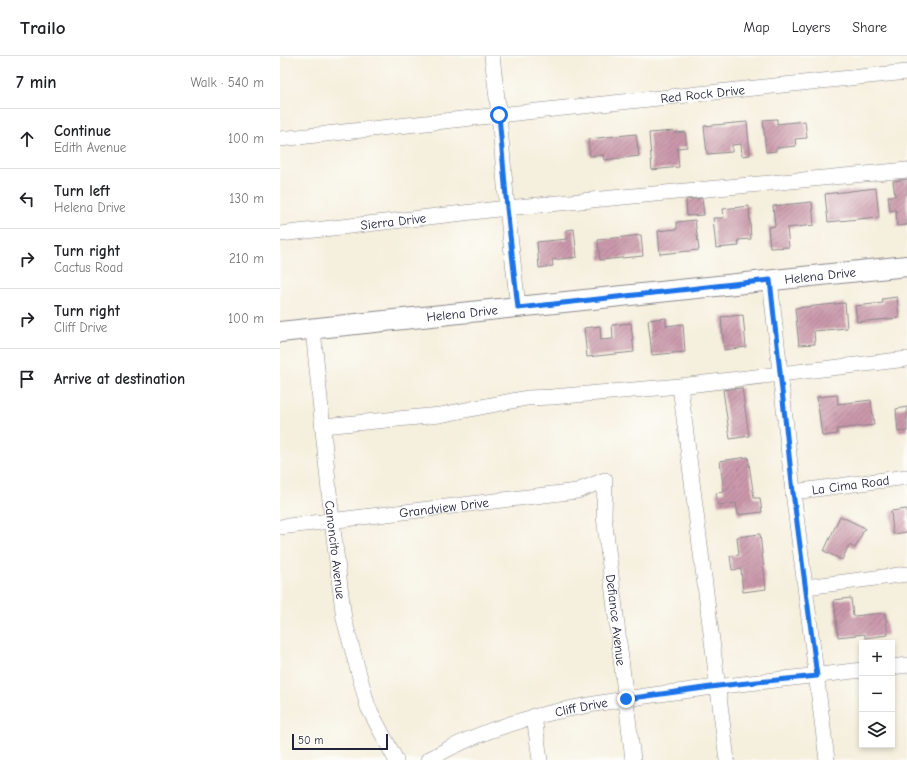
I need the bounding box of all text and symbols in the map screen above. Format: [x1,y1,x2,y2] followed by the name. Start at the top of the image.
[20,17,66,39] text: Trailo
[743,19,770,36] text: Map
[792,19,830,36] text: Layers
[852,19,887,36] text: Share
[16,73,57,92] text: 7 min
[190,75,264,90] text: Walk · 540 m
[660,82,746,105] street label: Red Rock Drive
[490,106,508,124] route start
[54,122,111,140] text: Continue
[16,128,38,150] icon: ahead
[228,131,264,146] text: 100 m
[54,140,126,155] text: Edith Avenue
[54,182,110,200] text: Turn left
[16,188,38,210] icon: left
[229,191,264,206] text: 130 m
[54,200,126,215] text: Helena Drive
[360,210,427,232] street label: Sierra Drive
[54,242,120,260] text: Turn right
[16,248,38,270] icon: right
[229,251,264,266] text: 210 m
[54,260,123,275] text: Cactus Road
[784,264,857,286] street label: Helena Drive
[54,302,120,320] text: Turn right
[426,302,499,324] street label: Helena Drive
[16,308,38,330] icon: right
[228,311,264,326] text: 100 m
[54,320,107,335] text: Cliff Drive
[16,368,38,390] icon: arrive
[54,370,185,388] text: Arrive at destination
[811,472,890,497] street label: La Cima Road
[398,494,490,520] street label: Grandview Drive
[323,500,349,601] street label: Canoncito Avenue
[603,573,629,667] street label: Defiance Avenue
[859,640,895,748] map controls
[859,640,895,676] button: +
[859,676,895,712] button: −
[617,690,635,708] route end
[553,694,609,719] street label: Cliff Drive
[859,712,895,748] button: layers
[292,732,388,751] scale bar
[298,734,323,747] text: 50 m

